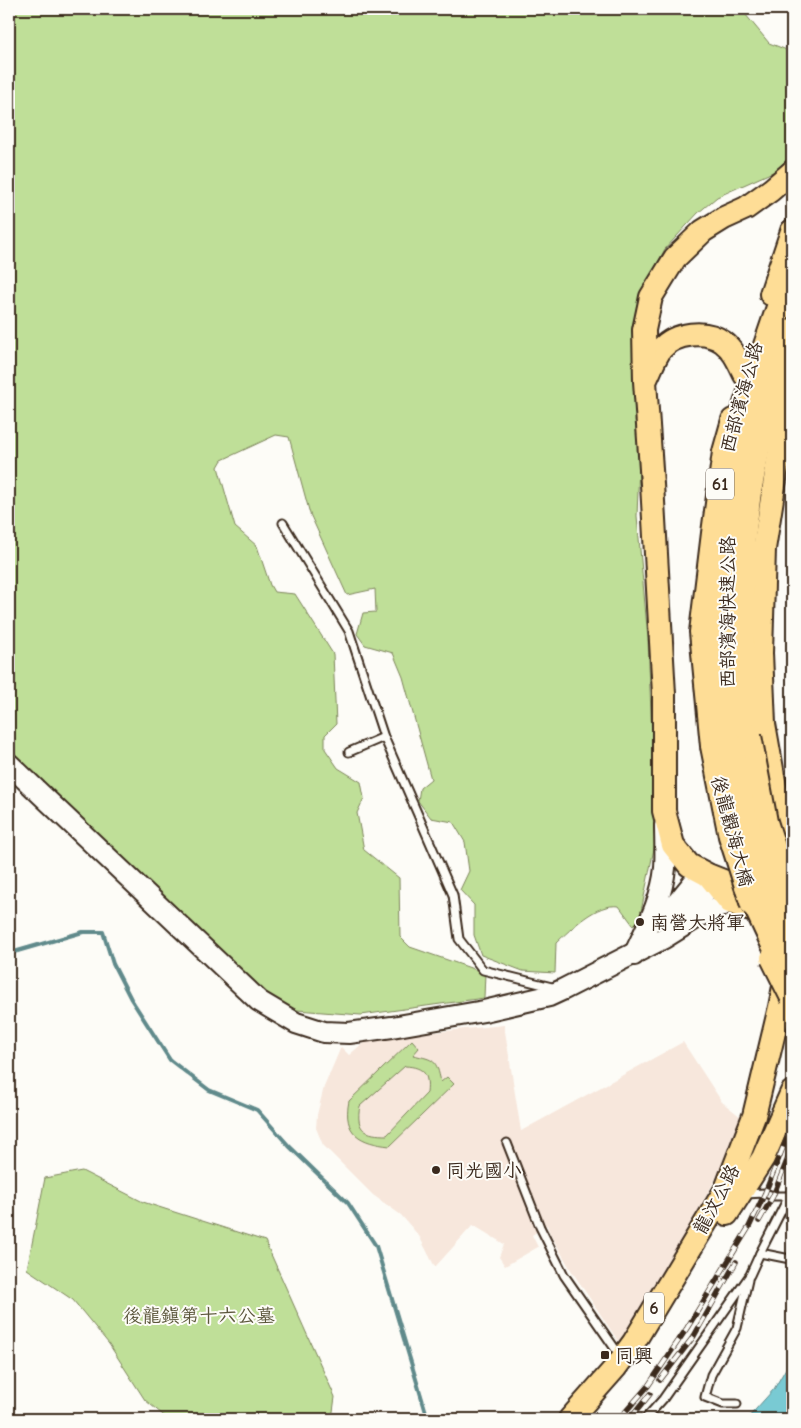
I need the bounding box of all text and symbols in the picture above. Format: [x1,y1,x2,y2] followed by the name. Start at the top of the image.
[717,339,767,455] street label: 西部濱海公路
[706,468,734,499] road number: 61
[717,536,739,688] street label: 西部濱海快速公路
[707,773,757,889] street label: 後龍觀海大橋
[650,912,745,934] place label: 南營大將軍
[634,916,646,928] marker: 南營大將軍
[446,1160,522,1182] place label: 同光國小
[689,1161,744,1238] street label: 龍汶公路
[430,1164,442,1176] marker: 同光國小
[644,1292,664,1324] road number: 6
[123,1305,275,1327] park label: 後龍鎮第十六公墓
[615,1345,653,1367] place label: 同興
[599,1349,611,1361] marker: 同興

